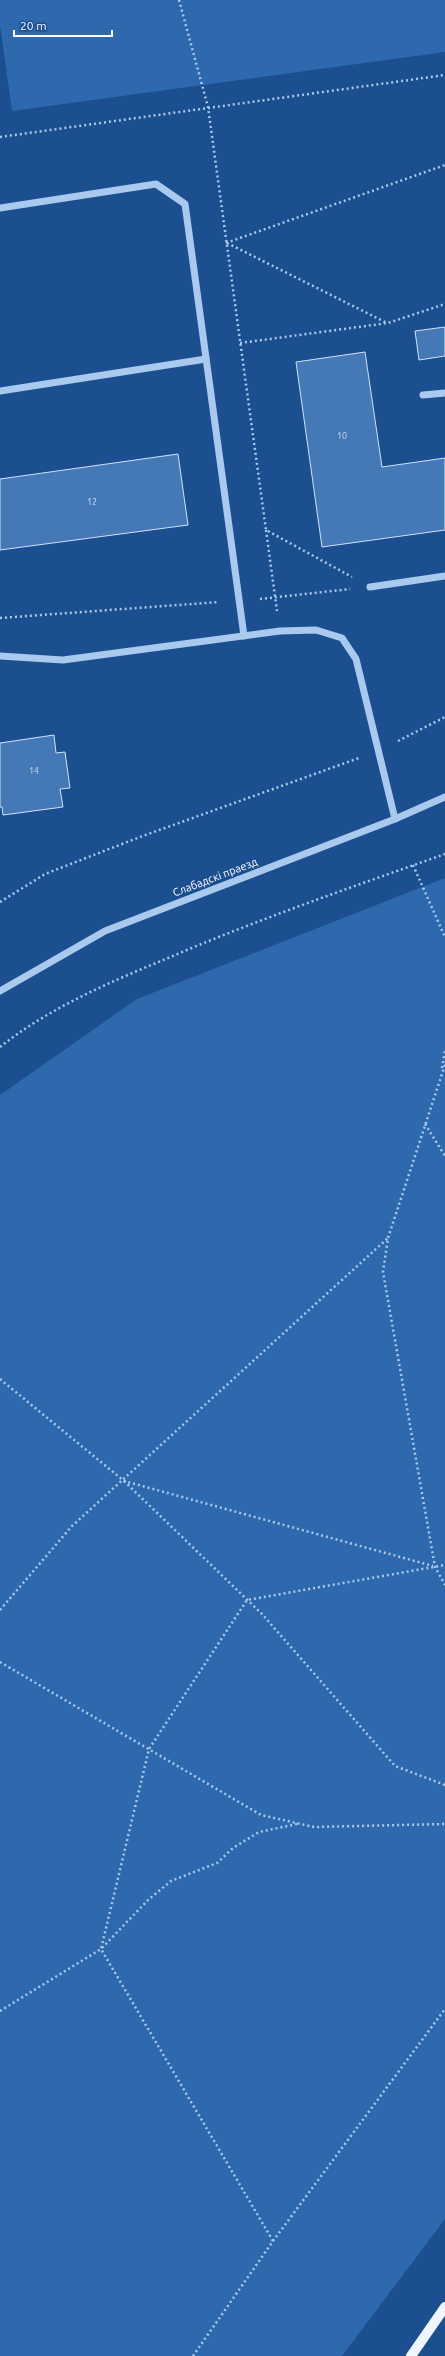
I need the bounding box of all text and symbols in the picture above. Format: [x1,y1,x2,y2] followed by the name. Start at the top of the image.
[14,12,112,38] scale bar
[20,19,47,32] text: 20 m
[337,431,347,441] house number: 10
[87,497,97,507] house number: 12
[29,766,39,776] house number: 14
[171,855,260,899] street label: Слабадскі праезд

